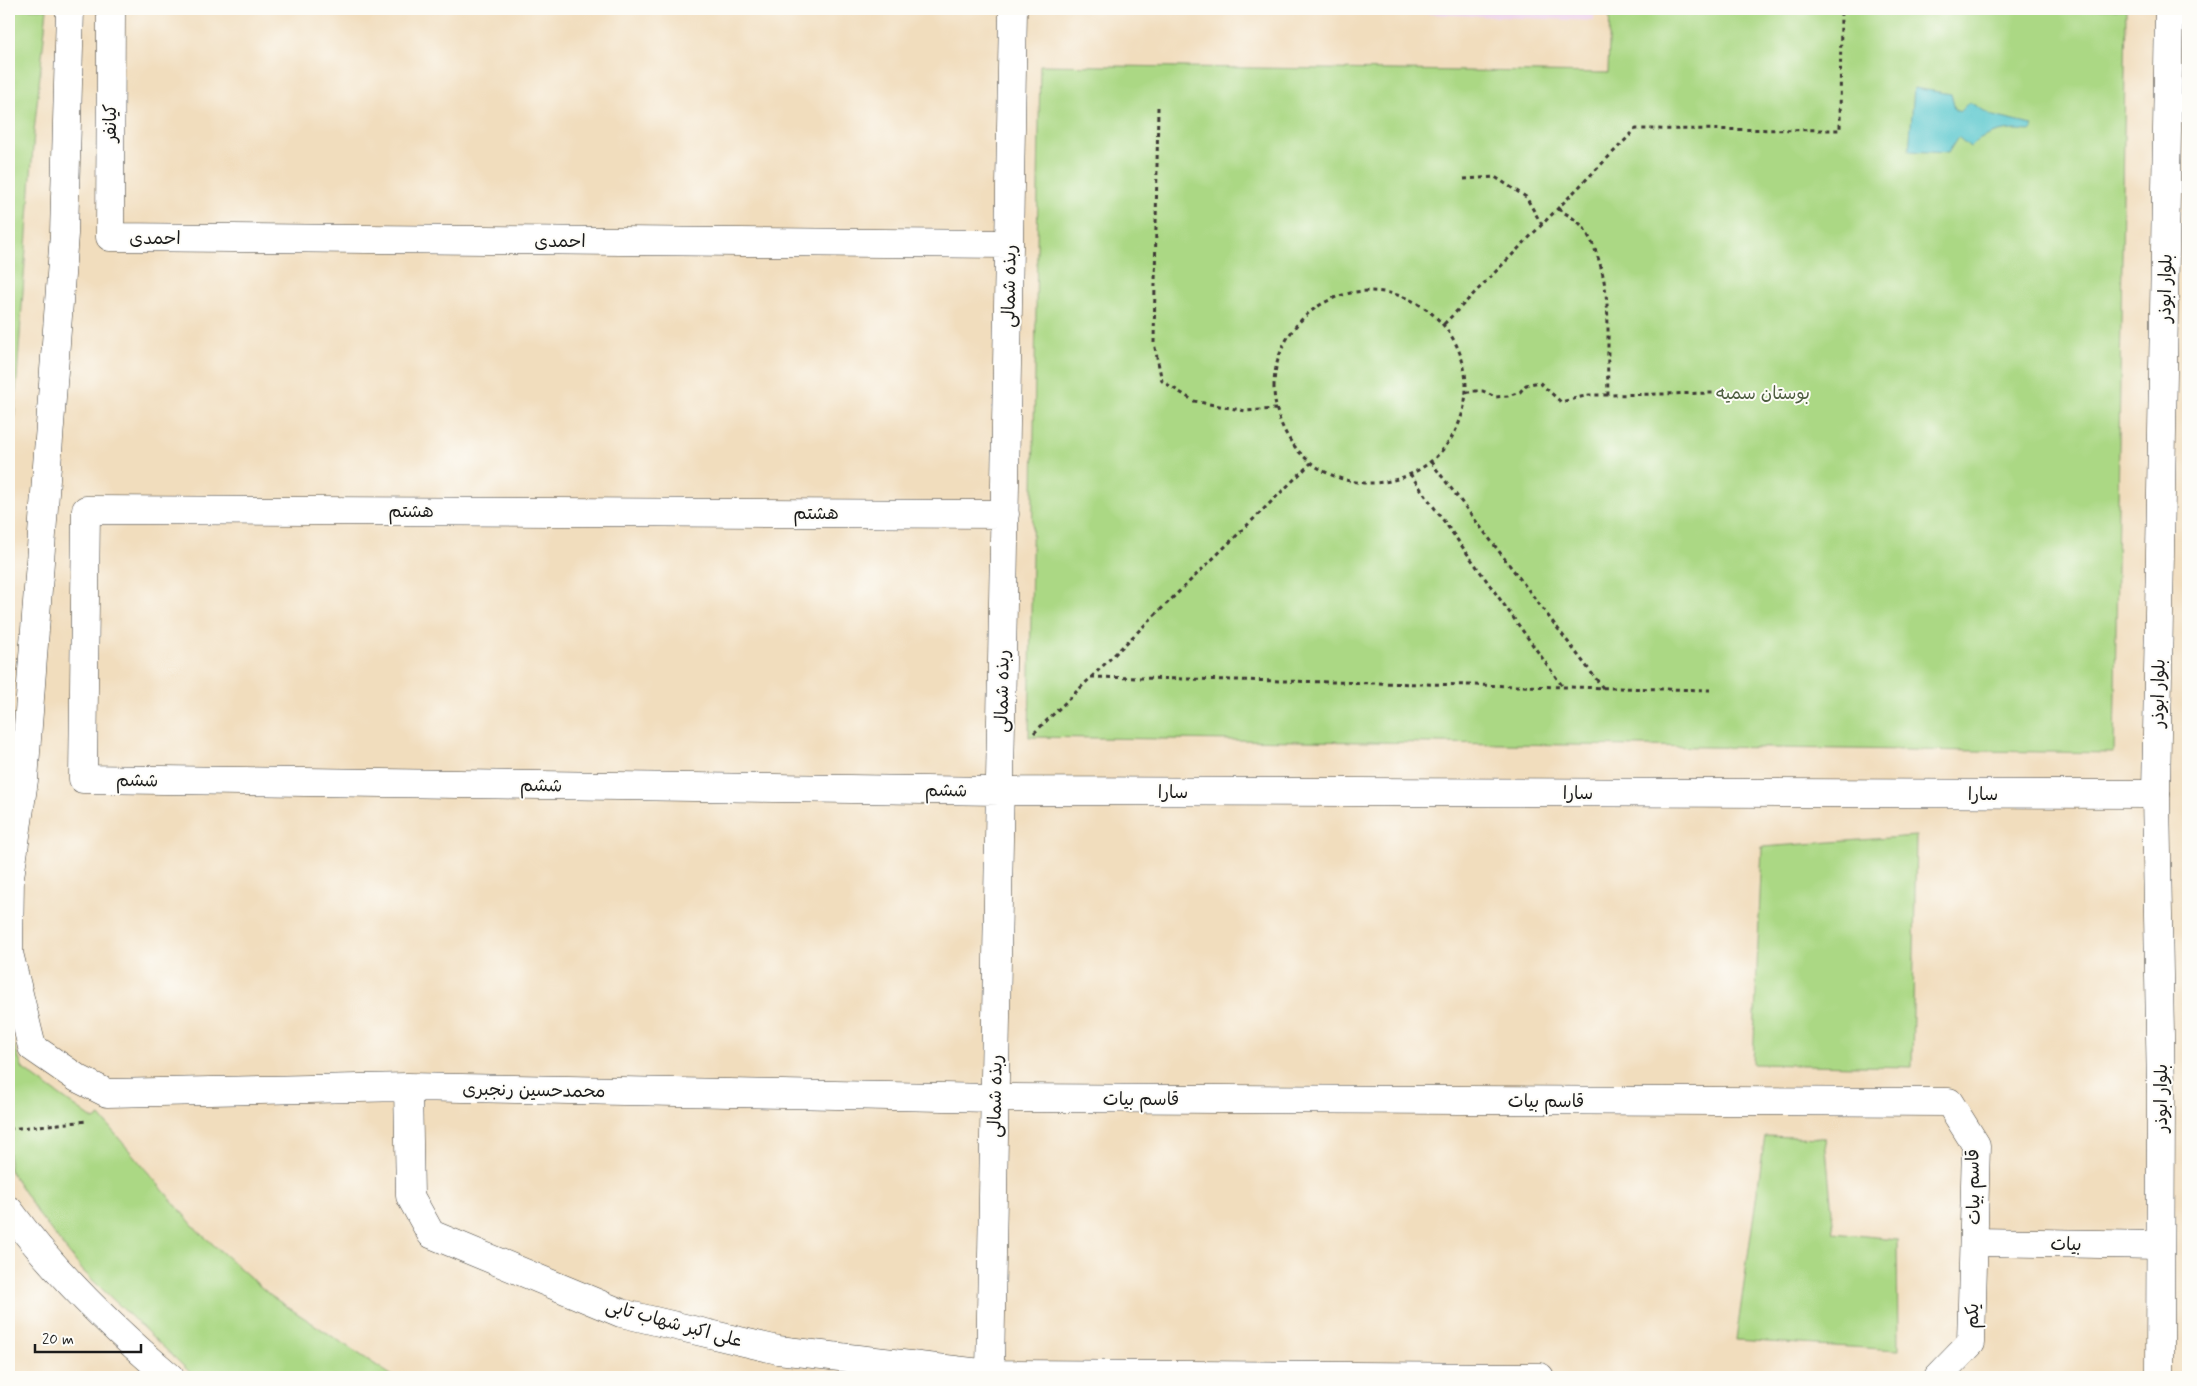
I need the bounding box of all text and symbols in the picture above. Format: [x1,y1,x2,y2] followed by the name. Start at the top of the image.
[99,103,123,144] street label: کیانفر
[129,227,181,251] street label: احمدی
[534,230,586,254] street label: احمدی
[997,244,1023,328] street label: ربذه شمالی
[2153,253,2179,325] street label: بلوار ابوذر
[1716,382,1810,406] park label: بوستان سمیه
[388,500,434,525] street label: هشتم
[793,502,839,527] street label: هشتم
[990,649,1016,733] street label: ربذه شمالی
[2146,658,2172,730] street label: بلوار ابوذر
[116,769,158,794] street label: ششم
[520,774,562,799] street label: ششم
[925,779,967,804] street label: ششم
[1158,781,1188,805] street label: سارا
[1563,782,1593,806] street label: سارا
[1968,783,1998,807] street label: سارا
[983,1054,1009,1138] street label: ربذه شمالی
[2150,1064,2174,1134] street label: بلوار ابوذر
[462,1078,606,1104] street label: محمدحسین رنجبری
[1103,1088,1179,1113] street label: قاسم بیات
[1508,1090,1584,1115] street label: قاسم بیات
[1961,1149,1988,1225] street label: قاسم بیات
[2050,1233,2082,1257] street label: بیات
[603,1294,745,1354] street label: علی اکبر شهاب تابی
[1961,1303,1986,1329] street label: یکم
[35,1321,141,1353] scale bar
[42,1330,74,1350] text: 20 m

